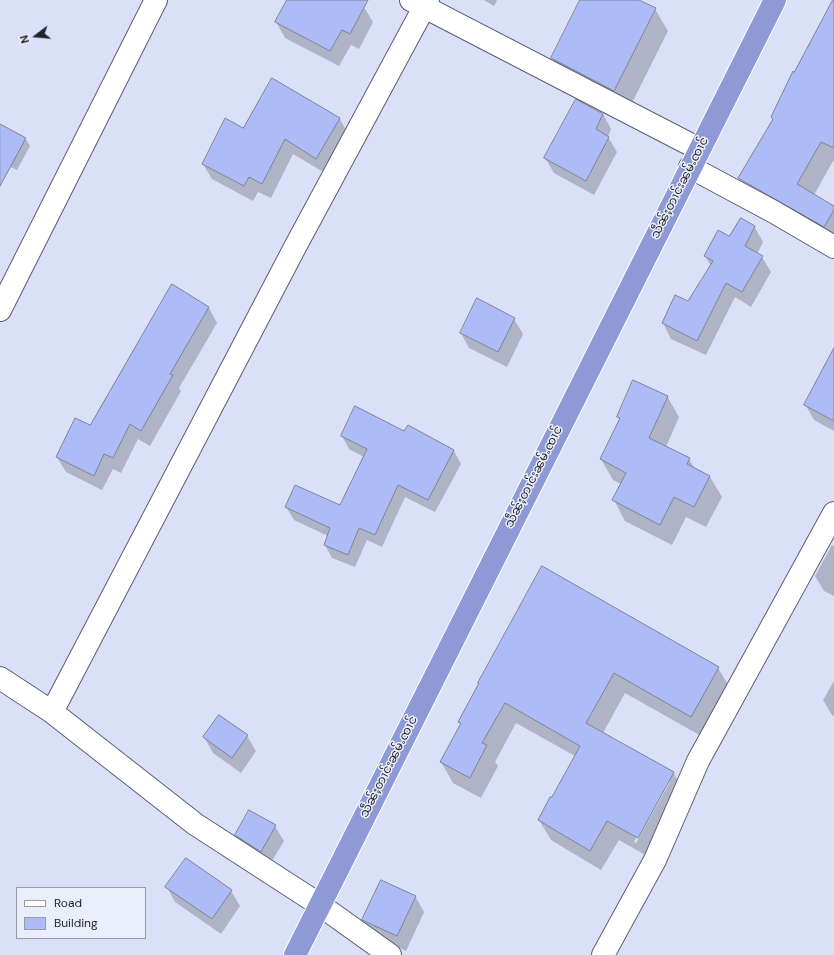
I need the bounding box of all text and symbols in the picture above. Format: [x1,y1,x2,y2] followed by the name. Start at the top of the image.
[16,16,56,56] north arrow
[17,34,32,45] text: N
[648,135,712,241] street label: သဵၼ်ႈတၢင်းၼမ်ႉၸၢင်
[502,424,566,530] street label: သဵၼ်ႈတၢင်းၼမ်ႉၸၢင်
[357,714,421,820] street label: သဵၼ်ႈတၢင်းၼမ်ႉၸၢင်
[16,887,146,939] legend
[54,895,82,911] text: Road
[54,915,98,931] text: Building

